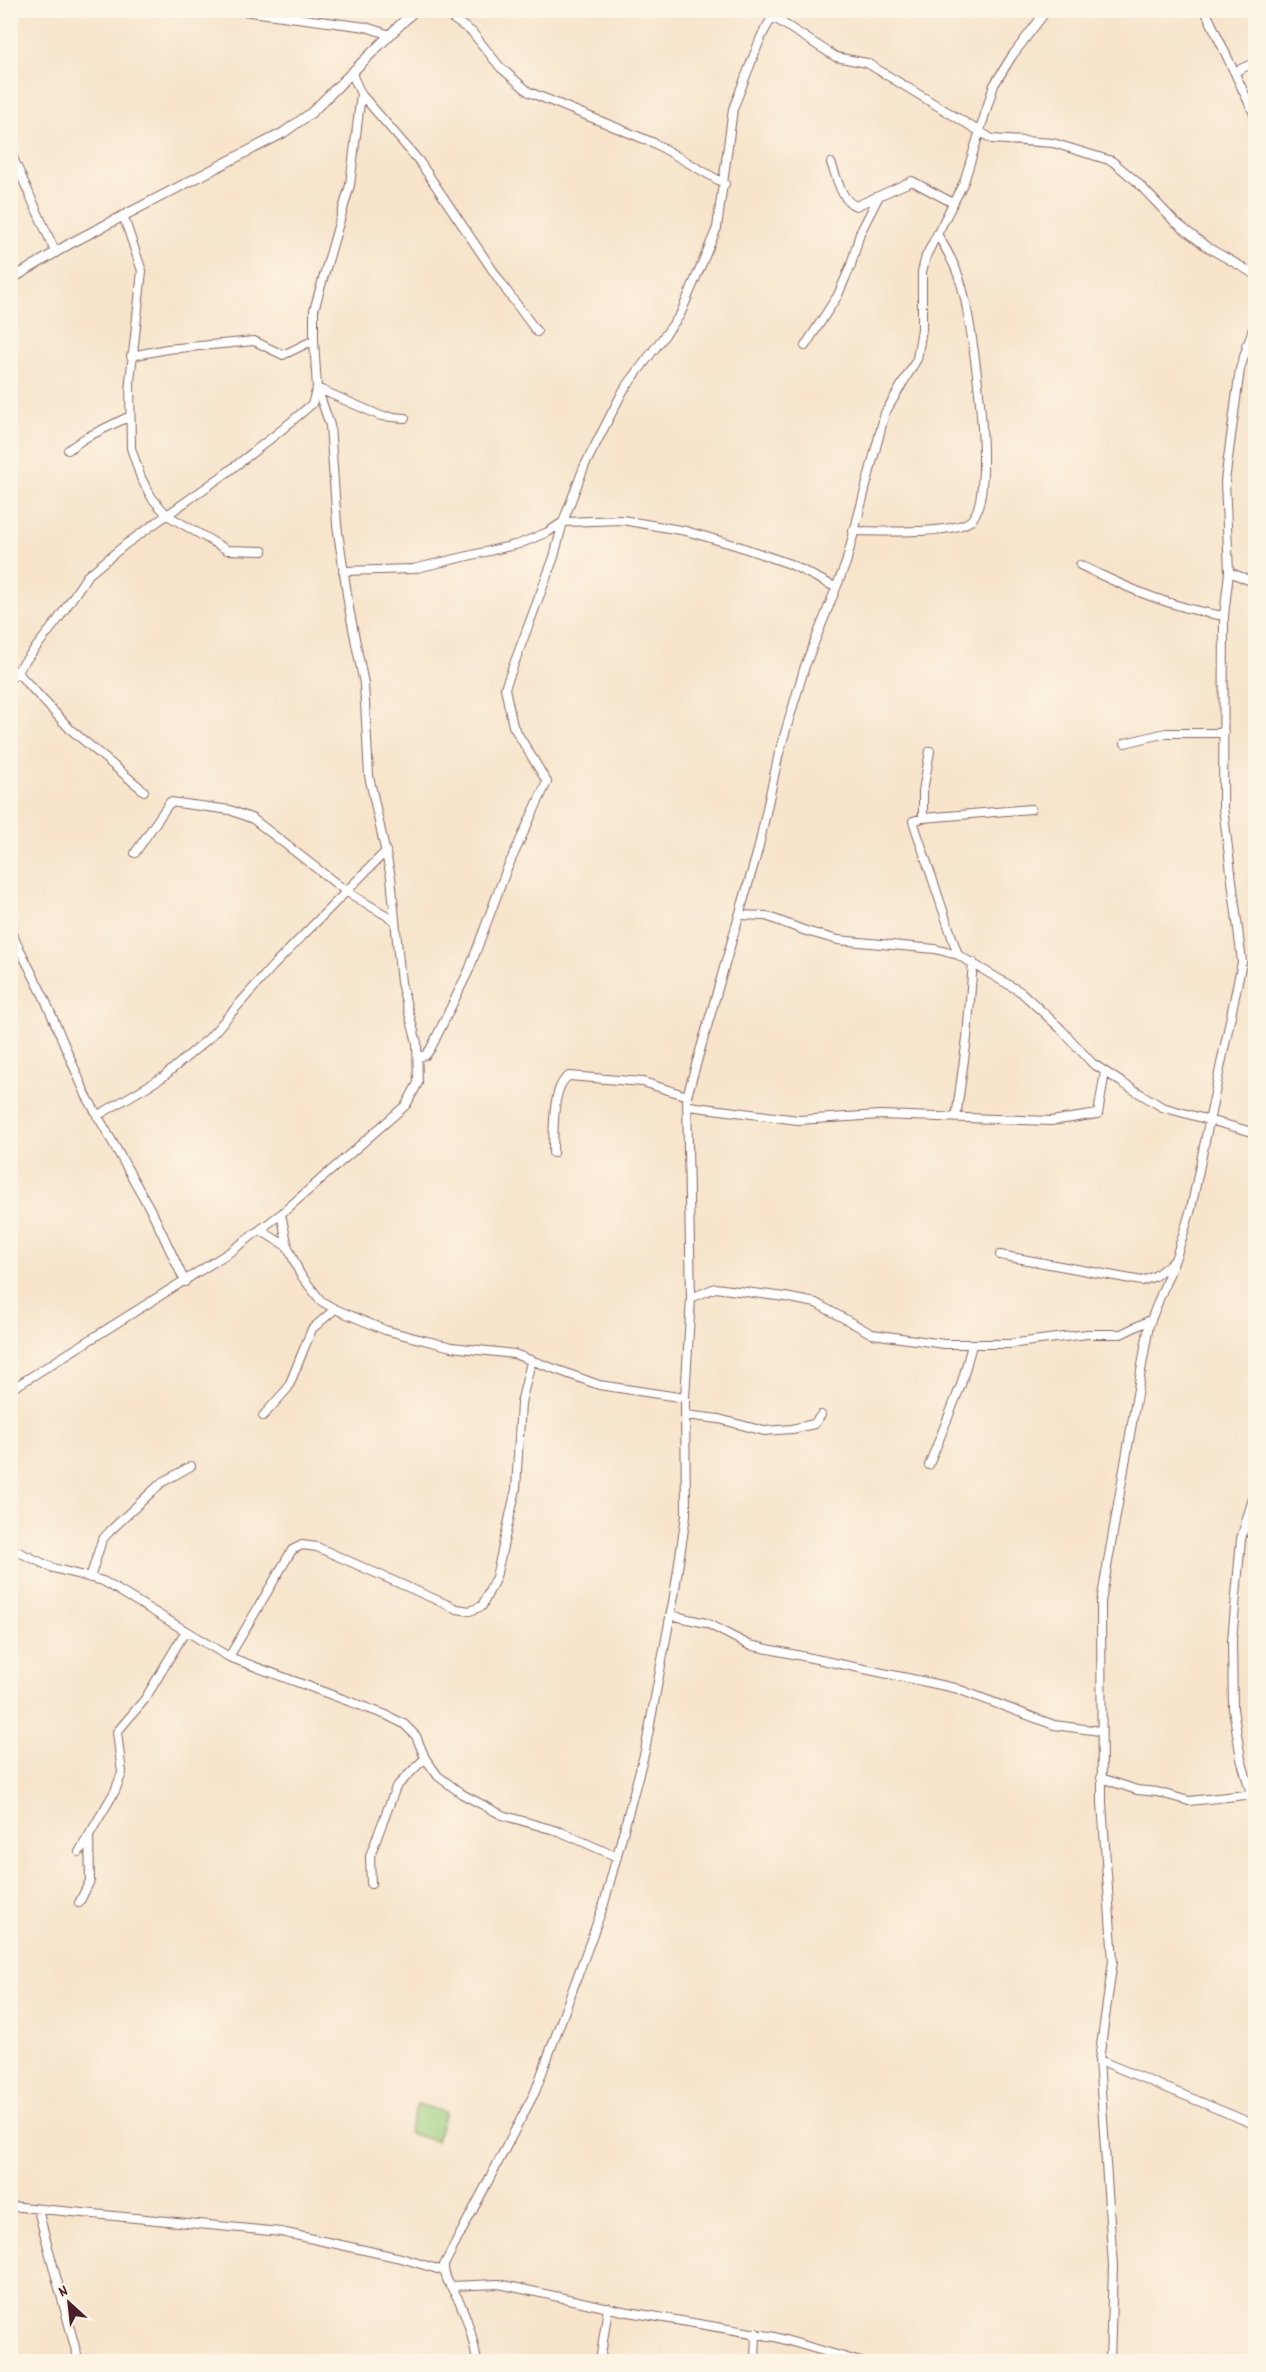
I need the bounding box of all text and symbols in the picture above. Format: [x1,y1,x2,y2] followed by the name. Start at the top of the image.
[39,2273,99,2333] north arrow
[55,2280,72,2304] text: N

